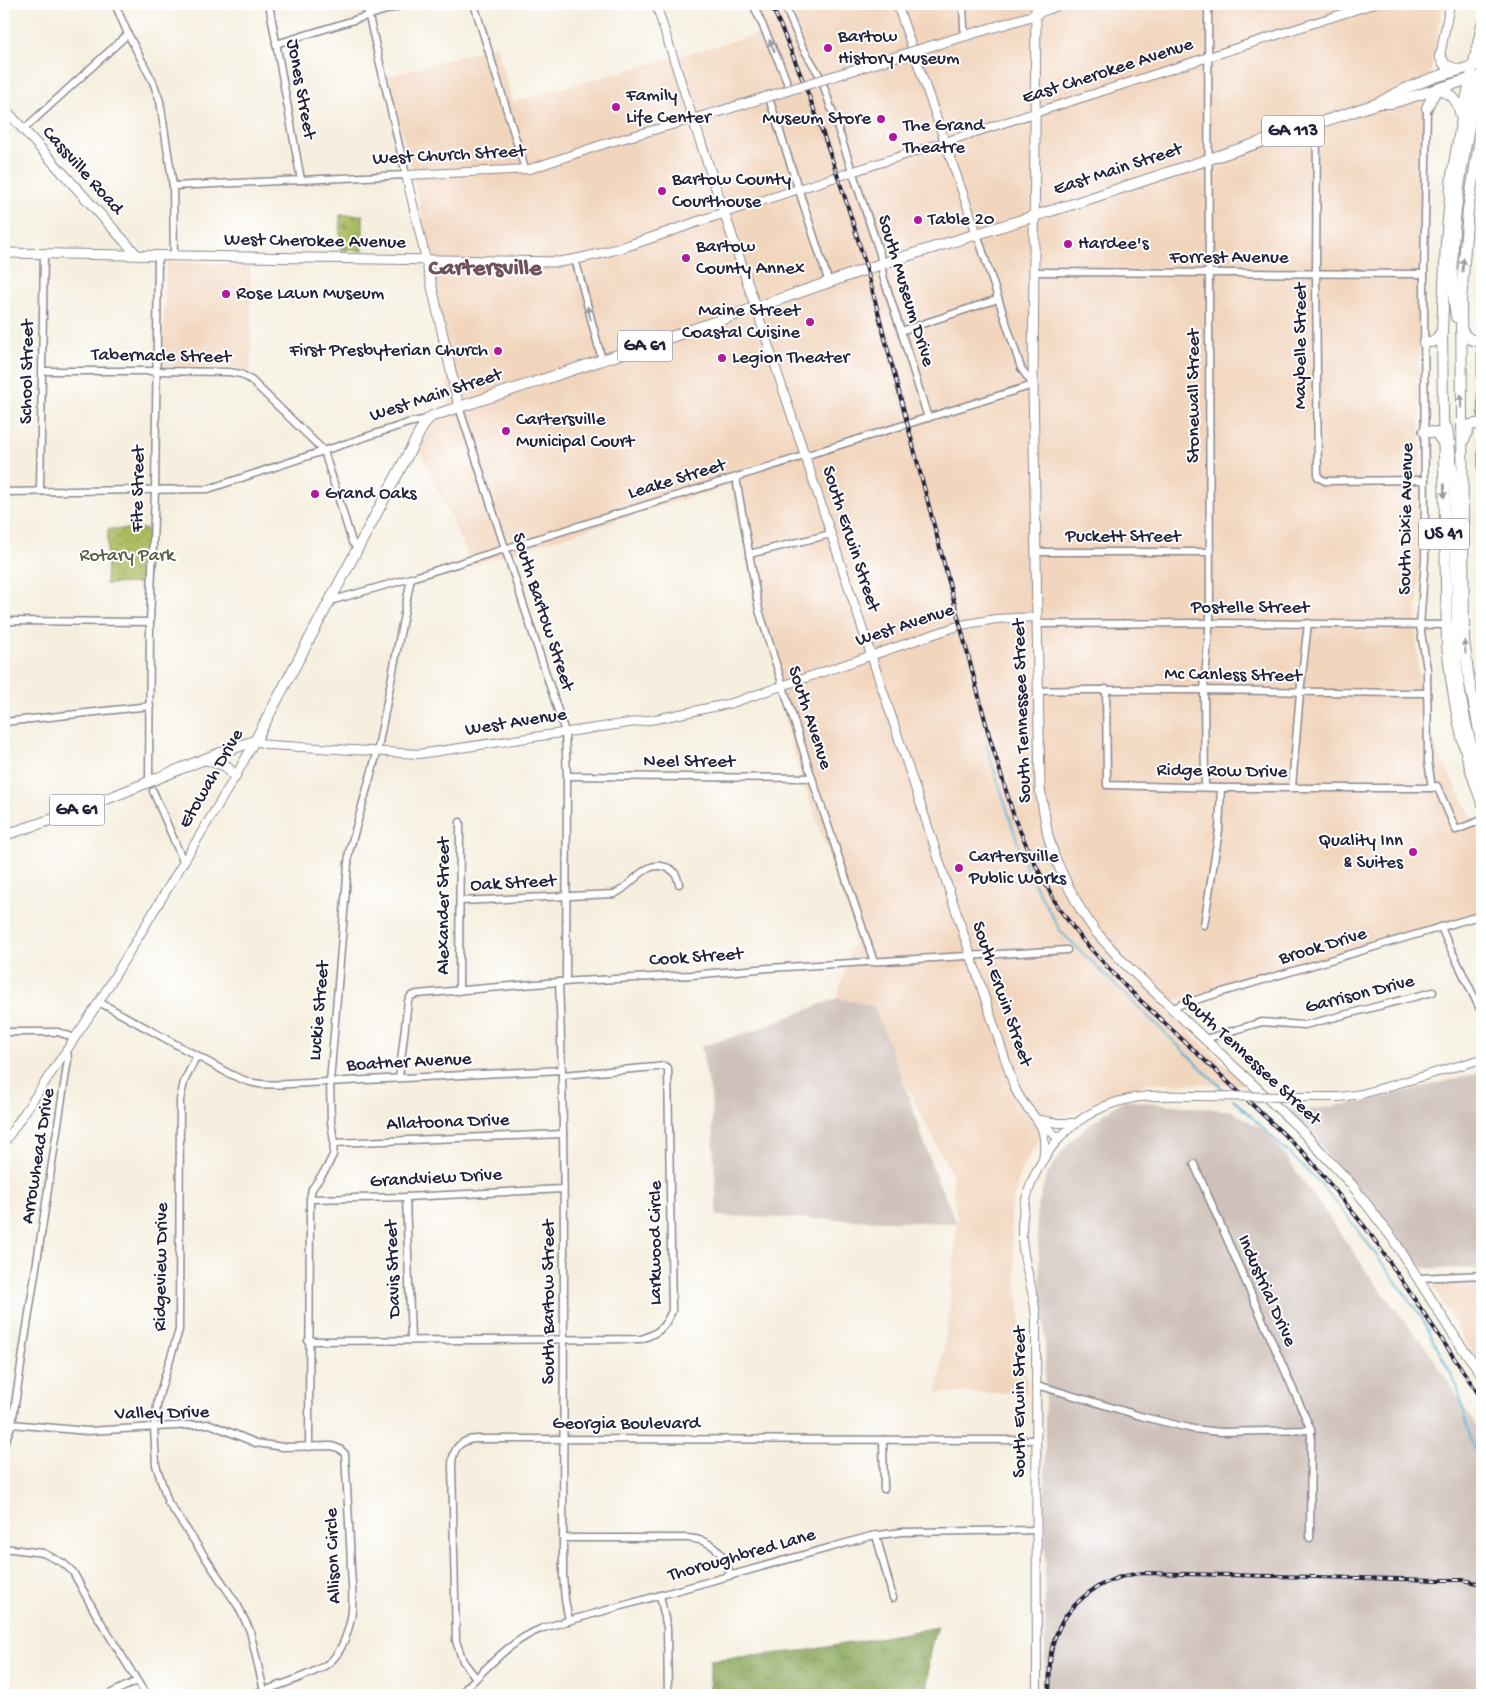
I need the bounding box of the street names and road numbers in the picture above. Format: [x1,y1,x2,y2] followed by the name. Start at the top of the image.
[1020,33,1196,110] street label: East Cherokee Avenue
[280,37,320,143] street label: Jones Street
[1262,115,1324,146] road number: GA 113
[36,122,129,222] street label: Cassville Road
[1051,138,1187,202] street label: East Main Street
[372,140,528,171] street label: West Church Street
[871,212,939,370] street label: South Museum Drive
[224,229,406,255] street label: West Cherokee Avenue
[1168,247,1289,270] street label: Forrest Avenue
[1290,281,1313,409] street label: Maybelle Street
[16,317,40,424] street label: School Street
[1183,327,1206,463] street label: Stonewall Street
[618,331,672,362] road number: GA 61
[90,344,233,370] street label: Tabernacle Street
[367,363,507,428] street label: West Main Street
[127,443,151,533] street label: Fite Street
[1394,443,1420,595] street label: South Dixie Avenue
[625,454,731,506] street label: Leake Street
[816,463,885,617] street label: South Erwin Street
[1419,518,1469,550] road number: US 41
[1065,526,1183,549] street label: Puckett Street
[506,530,579,696] street label: South Bartow Street
[1190,597,1311,620] street label: Postelle Street
[853,599,957,653] street label: West Avenue
[1008,617,1038,803] street label: South Tennessee Street
[781,663,837,773] street label: South Avenue
[1164,663,1304,689] street label: Mc Canless Street
[464,704,569,742] street label: West Avenue
[174,725,250,833] street label: Etowah Drive
[643,751,737,774] street label: Neel Street
[1156,759,1288,785] street label: Ridge Row Drive
[50,794,104,826] road number: GA 61
[433,835,456,975] street label: Alexander Street
[470,870,559,898] street label: Oak Street
[965,919,1037,1072] street label: South Erwin Street
[1275,923,1370,972] street label: Brook Drive
[648,943,746,973] street label: Cook Street
[304,958,336,1062] street label: Luckie Street
[1303,970,1417,1020] street label: Garrison Drive
[1175,989,1327,1133] street label: South Tennessee Street
[345,1048,472,1078] street label: Boatner Avenue
[17,1086,61,1225] street label: Arrowhead Drive
[386,1109,510,1137] street label: Allatoona Drive
[369,1164,503,1194] street label: Grandview Drive
[645,1181,668,1305] street label: Larkwood Circle
[149,1202,175,1332] street label: Ridgeview Drive
[538,1217,561,1384] street label: South Bartow Street
[381,1218,407,1320] street label: Davis Street
[1231,1232,1301,1351] street label: Industrial Drive
[1009,1324,1032,1478] street label: South Erwin Street
[114,1402,210,1426] street label: Valley Drive
[552,1413,702,1436] street label: Georgia Boulevard
[321,1508,347,1604] street label: Allison Circle
[665,1524,819,1588] street label: Thoroughbred Lane

